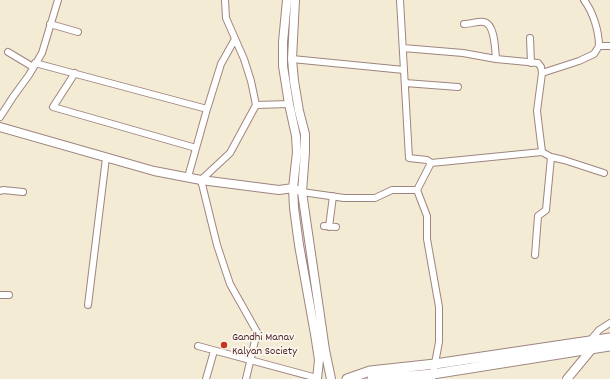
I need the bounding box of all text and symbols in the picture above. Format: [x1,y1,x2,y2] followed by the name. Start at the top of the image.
[232,331,297,359] place label: Gandhi Manav Kalyan Society
[219,340,229,350] marker: Gandhi Manav Kalyan Society

